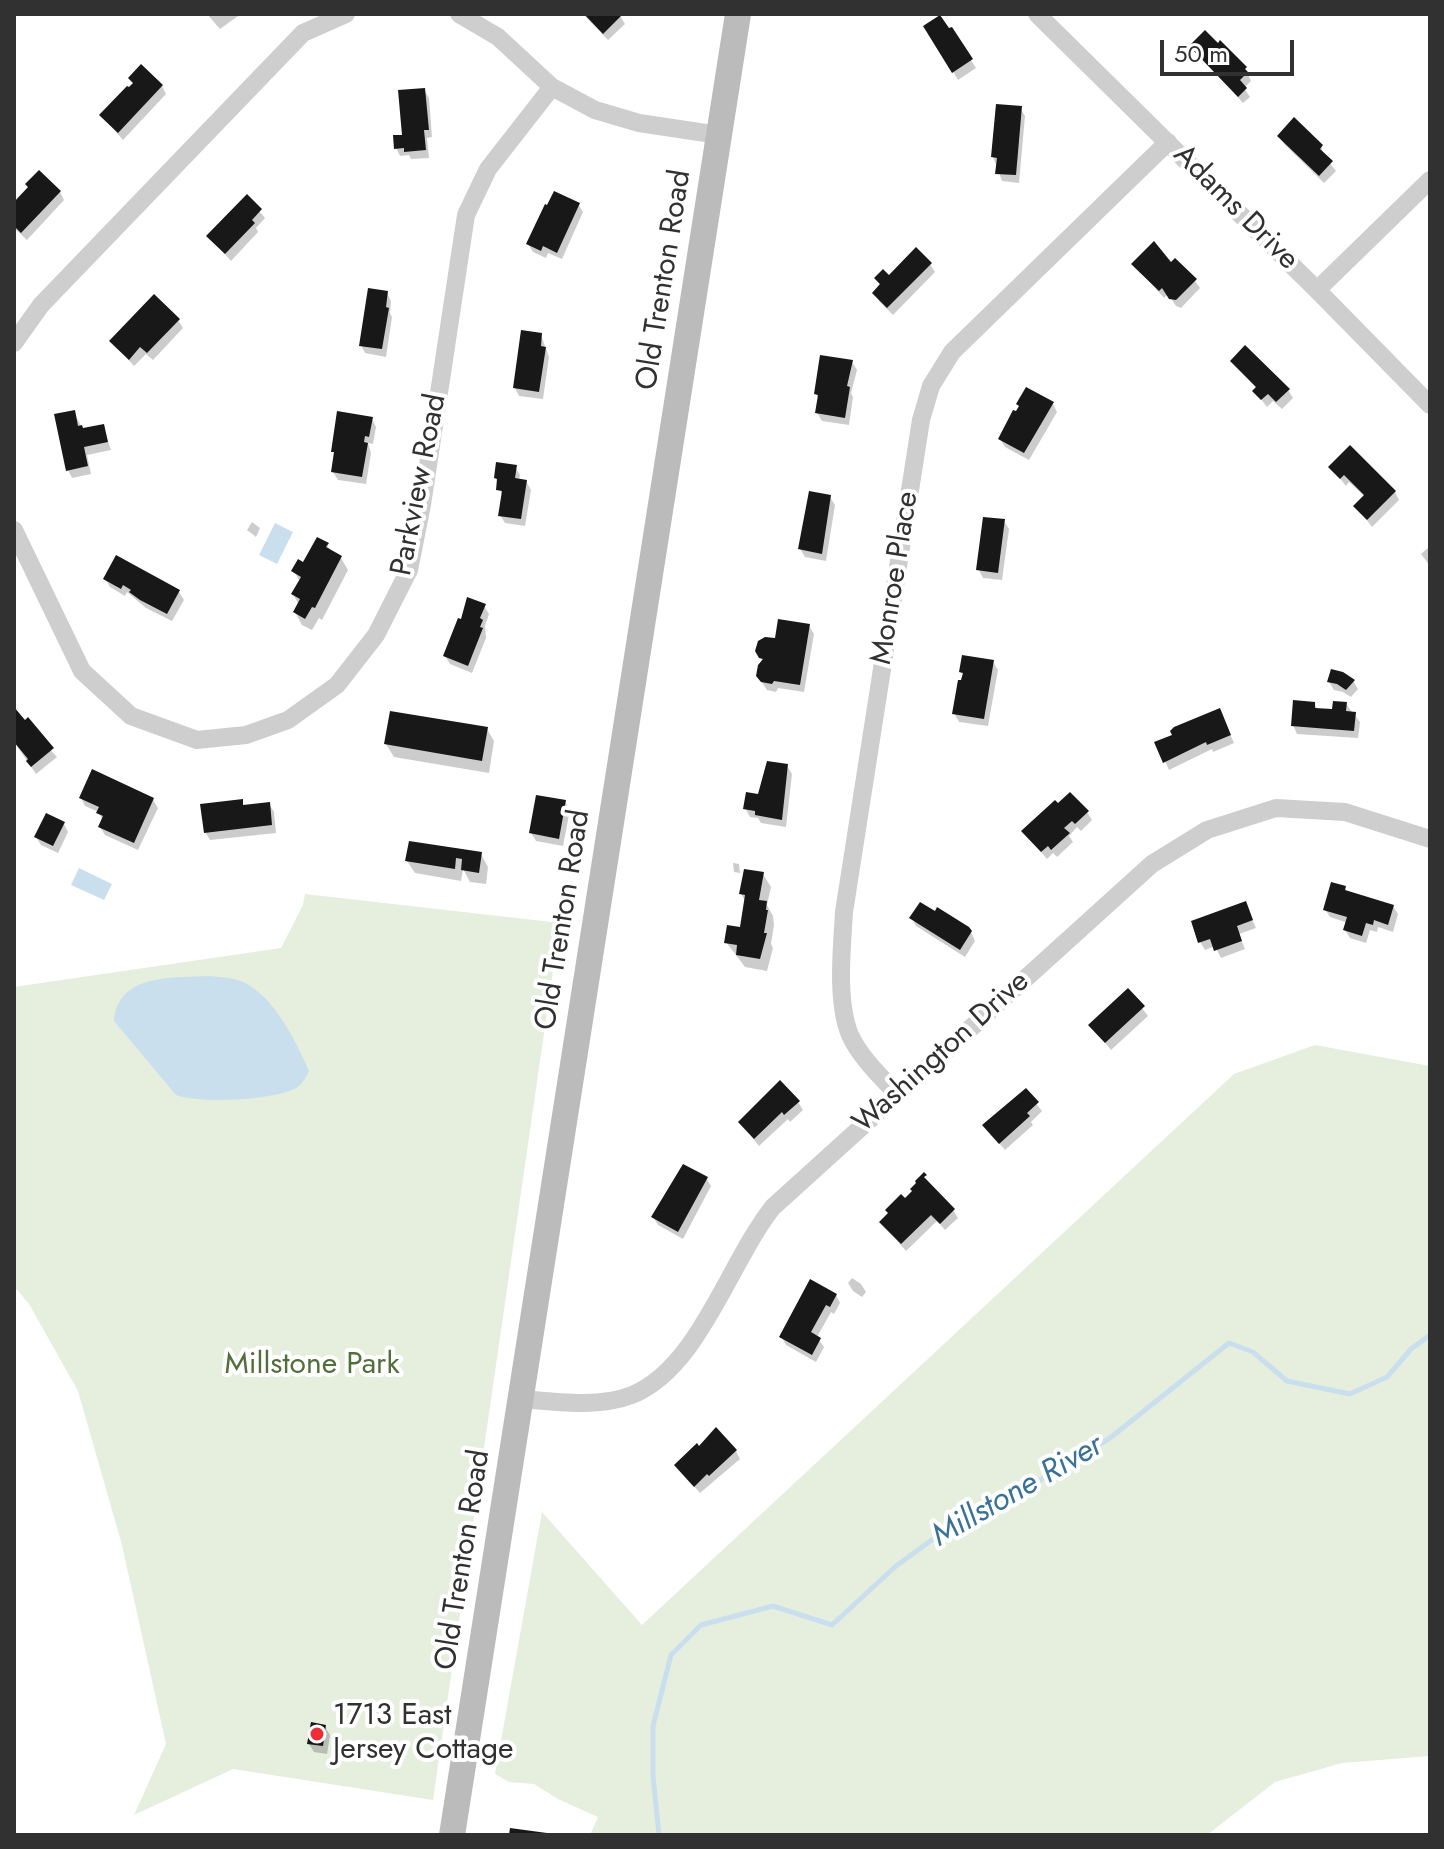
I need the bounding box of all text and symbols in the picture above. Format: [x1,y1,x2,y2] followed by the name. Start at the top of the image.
[1164,24,1298,74] scale bar
[1174,36,1228,71] text: 50 m
[1165,138,1305,278] street label: Adams Drive
[630,167,700,393] street label: Old Trenton Road
[385,391,455,579] street label: Parkview Road
[865,489,927,667] street label: Monroe Place
[529,807,599,1033] street label: Old Trenton Road
[846,964,1038,1142] street label: Washington Drive
[224,1348,400,1384] park label: Millstone Park
[925,1427,1111,1557] water label: Millstone River
[429,1447,499,1673] street label: Old Trenton Road
[333,1699,514,1770] place label: 1713 East Jersey Cottage
[308,1725,326,1743] marker: 1713 East Jersey Cottage

